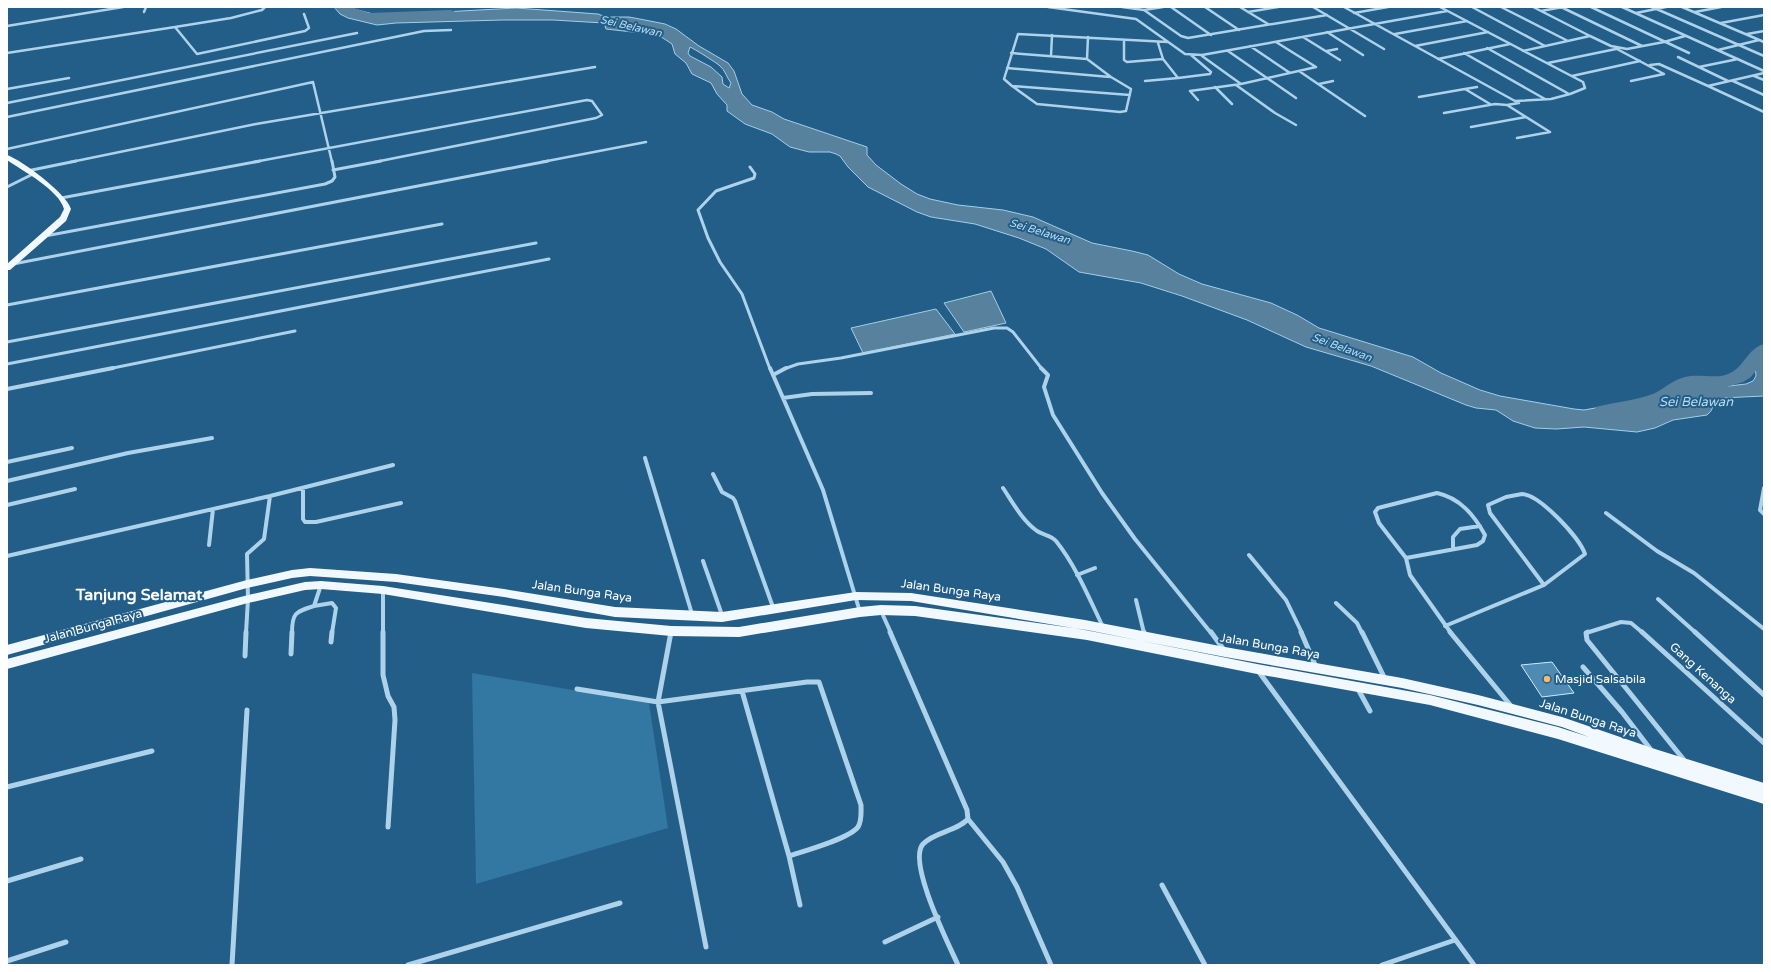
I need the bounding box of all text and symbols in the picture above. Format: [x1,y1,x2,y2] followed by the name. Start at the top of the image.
[599,13,663,40] water label: Sei Belawan
[1008,216,1072,247] water label: Sei Belawan
[1310,331,1374,364] water label: Sei Belawan
[1659,394,1734,410] water label: Sei Belawan
[900,576,1002,604] street label: Jalan Bunga Raya
[531,577,633,605] street label: Jalan Bunga Raya
[75,585,203,605] district label: Tanjung Selamat
[42,606,144,646] street label: Jalan Bunga Raya
[1219,630,1321,662] street label: Jalan Bunga Raya
[1667,640,1739,706] street label: Gang Kenanga
[1555,672,1646,686] place label: Masjid Salsabila
[1542,674,1552,684] marker: Masjid Salsabila
[1538,696,1638,740] street label: Jalan Bunga Raya

